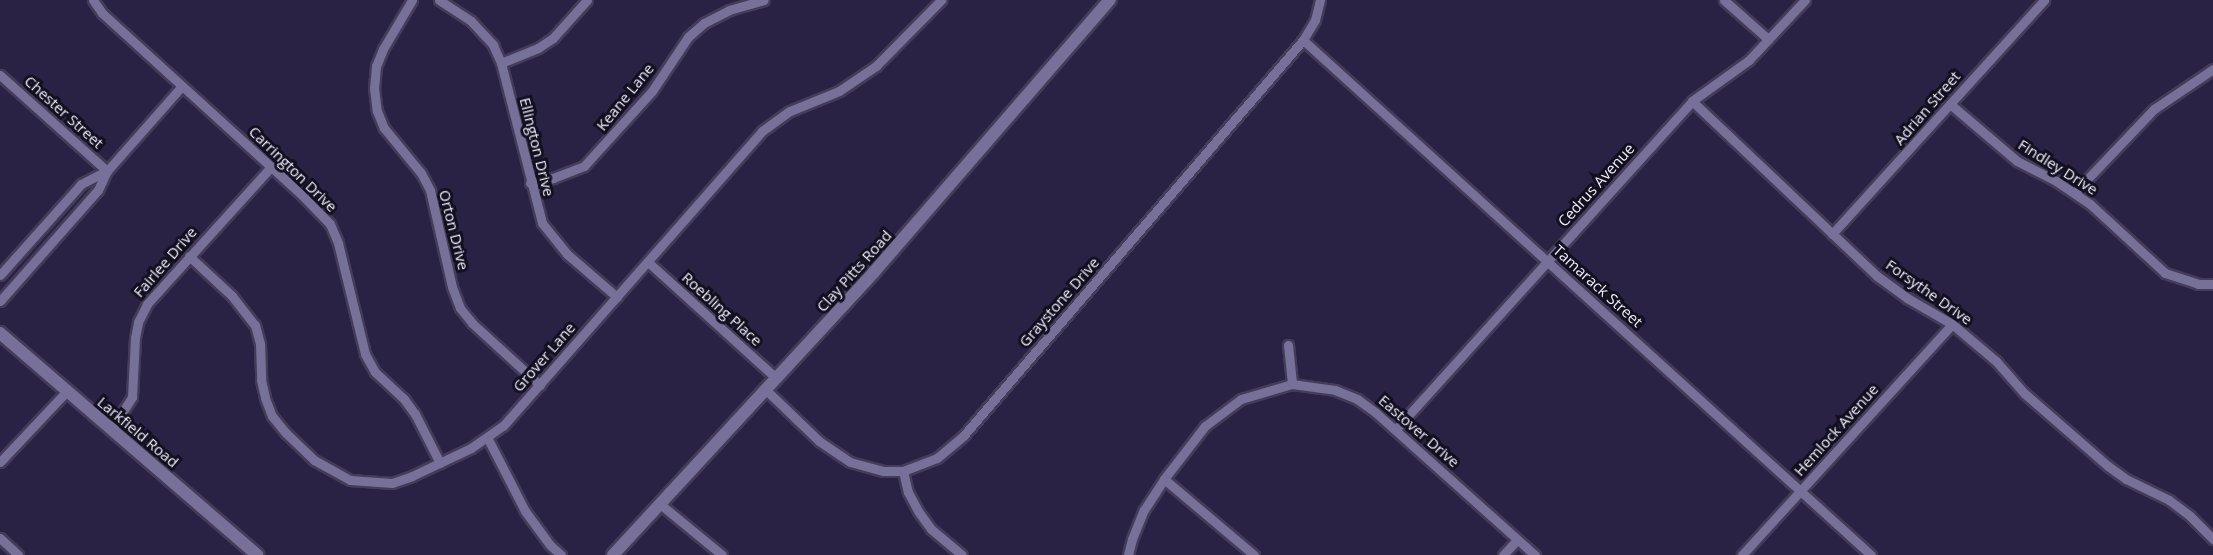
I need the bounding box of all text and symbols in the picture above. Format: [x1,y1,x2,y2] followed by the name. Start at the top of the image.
[592,60,658,134] street label: Keane Lane
[1890,67,1964,149] street label: Adrian Street
[21,72,107,152] street label: Chester Street
[516,96,558,198] street label: Ellington Drive
[245,122,341,216] street label: Carrington Drive
[2015,135,2101,199] street label: Findley Drive
[1554,140,1638,230] street label: Cedrus Avenue
[435,188,473,272] street label: Orton Drive
[130,223,200,301] street label: Fairlee Drive
[813,227,895,315] street label: Clay Pitts Road
[1550,241,1646,331] street label: Tamarack Street
[1015,254,1103,350] street label: Graystone Drive
[1882,256,1976,328] street label: Forsythe Drive
[678,268,766,350] street label: Roebling Place
[509,319,579,395] street label: Grover Lane
[1790,380,1882,480] street label: Hemlock Avenue
[1375,391,1463,471] street label: Eastover Drive
[94,393,182,471] street label: Larkfield Road

